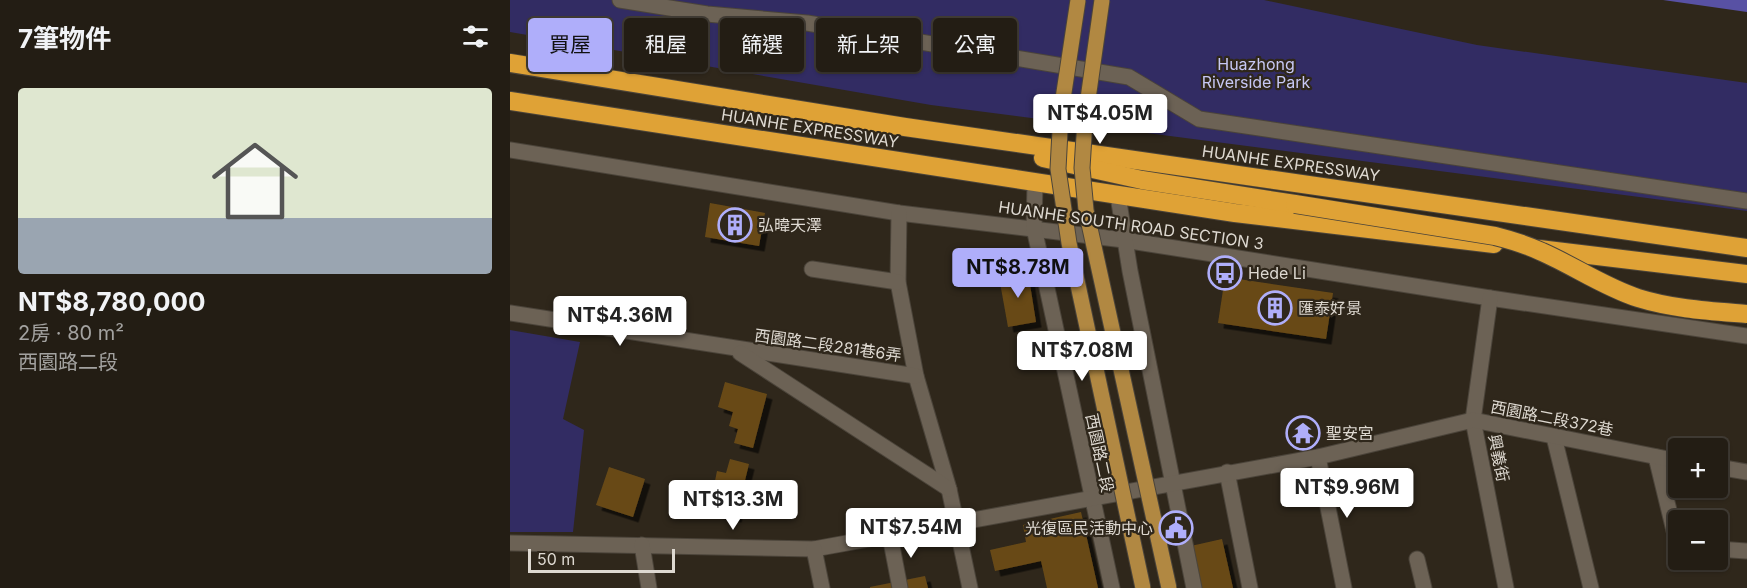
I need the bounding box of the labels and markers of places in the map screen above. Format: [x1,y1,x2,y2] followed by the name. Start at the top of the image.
[1038,94,1162,145] pin: NT$4.05M
[717,207,753,243] building icon: 弘暐天澤
[758,215,822,235] place label: 弘暐天澤
[956,248,1080,299] pin: NT$8.78M
[1207,255,1243,291] bus stop icon: Hede Li
[1248,263,1306,283] place label: Hede Li
[1257,290,1293,326] building icon: 匯泰好景
[558,296,682,347] pin: NT$4.36M
[1298,298,1362,318] place label: 匯泰好景
[1020,331,1144,382] pin: NT$7.08M
[1285,415,1321,451] temple icon: 聖安宮
[1326,423,1374,443] place label: 聖安宮
[1285,468,1409,519] pin: NT$9.96M
[671,480,795,531] pin: NT$13.3M
[849,508,973,559] pin: NT$7.54M
[1158,510,1194,546] public building icon: 光復區民活動中心
[1025,518,1153,538] place label: 光復區民活動中心

